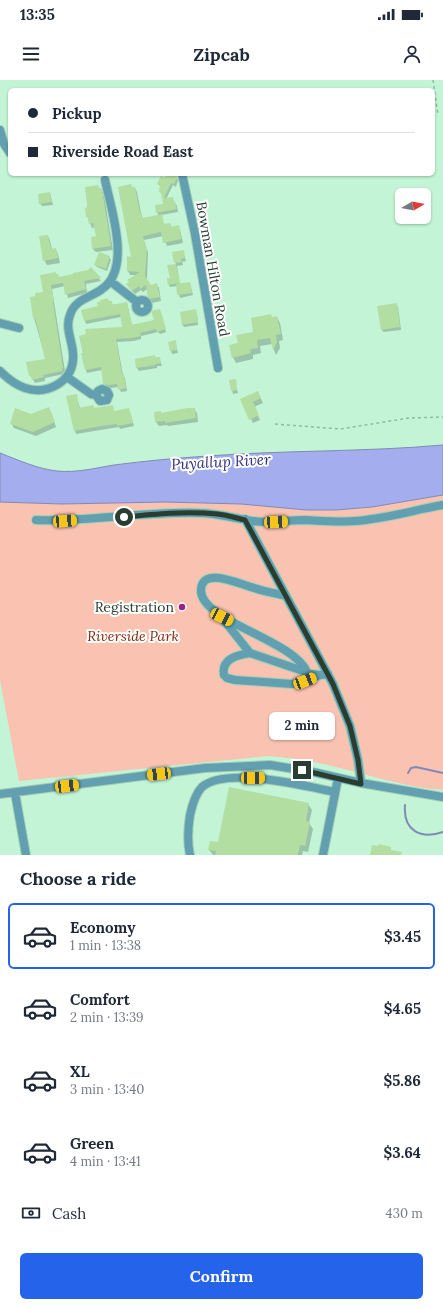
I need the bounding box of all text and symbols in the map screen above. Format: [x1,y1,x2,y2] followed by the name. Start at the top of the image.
[20,5,55,24] text: 13:35
[20,43,42,65] icon: menu
[193,43,250,66] text: Zipcab
[401,43,423,65] icon: person
[52,104,101,123] text: Pickup
[52,142,193,161] text: Riverside Road East
[395,188,431,224] north arrow
[395,188,431,224] map controls
[192,200,234,338] street label: Bowman Hilton Road
[171,449,271,474] water label: Puyallup River
[115,508,133,526] route start
[53,514,77,528] car
[264,515,288,529] car
[95,598,174,616] place label: Registration
[177,602,187,612] marker: Registration
[209,606,235,628] car
[87,627,179,645] park label: Riverside Park
[292,671,318,691] car
[269,712,335,740] callout: 2 min
[285,717,319,734] text: 2 min
[293,761,311,779] route end
[146,767,172,781] car
[241,772,265,784] car
[54,779,80,793] car
[20,867,136,890] text: Choose a ride
[22,918,58,954] icon: car
[70,918,135,937] text: Economy
[384,927,421,946] text: $3.45
[70,937,141,954] text: 1 min · 13:38
[22,990,58,1026] icon: car
[70,990,130,1009] text: Comfort
[384,999,421,1018] text: $4.65
[70,1009,144,1026] text: 2 min · 13:39
[22,1062,58,1098] icon: car
[70,1062,90,1081] text: XL
[383,1071,421,1090] text: $5.86
[70,1081,144,1098] text: 3 min · 13:40
[22,1134,58,1170] icon: car
[70,1134,114,1153] text: Green
[383,1143,421,1162] text: $3.64
[70,1153,141,1170] text: 4 min · 13:41
[20,1202,42,1224] icon: cash
[52,1204,86,1223] text: Cash
[386,1205,423,1222] text: 430 m
[20,1253,423,1299] button: Confirm

